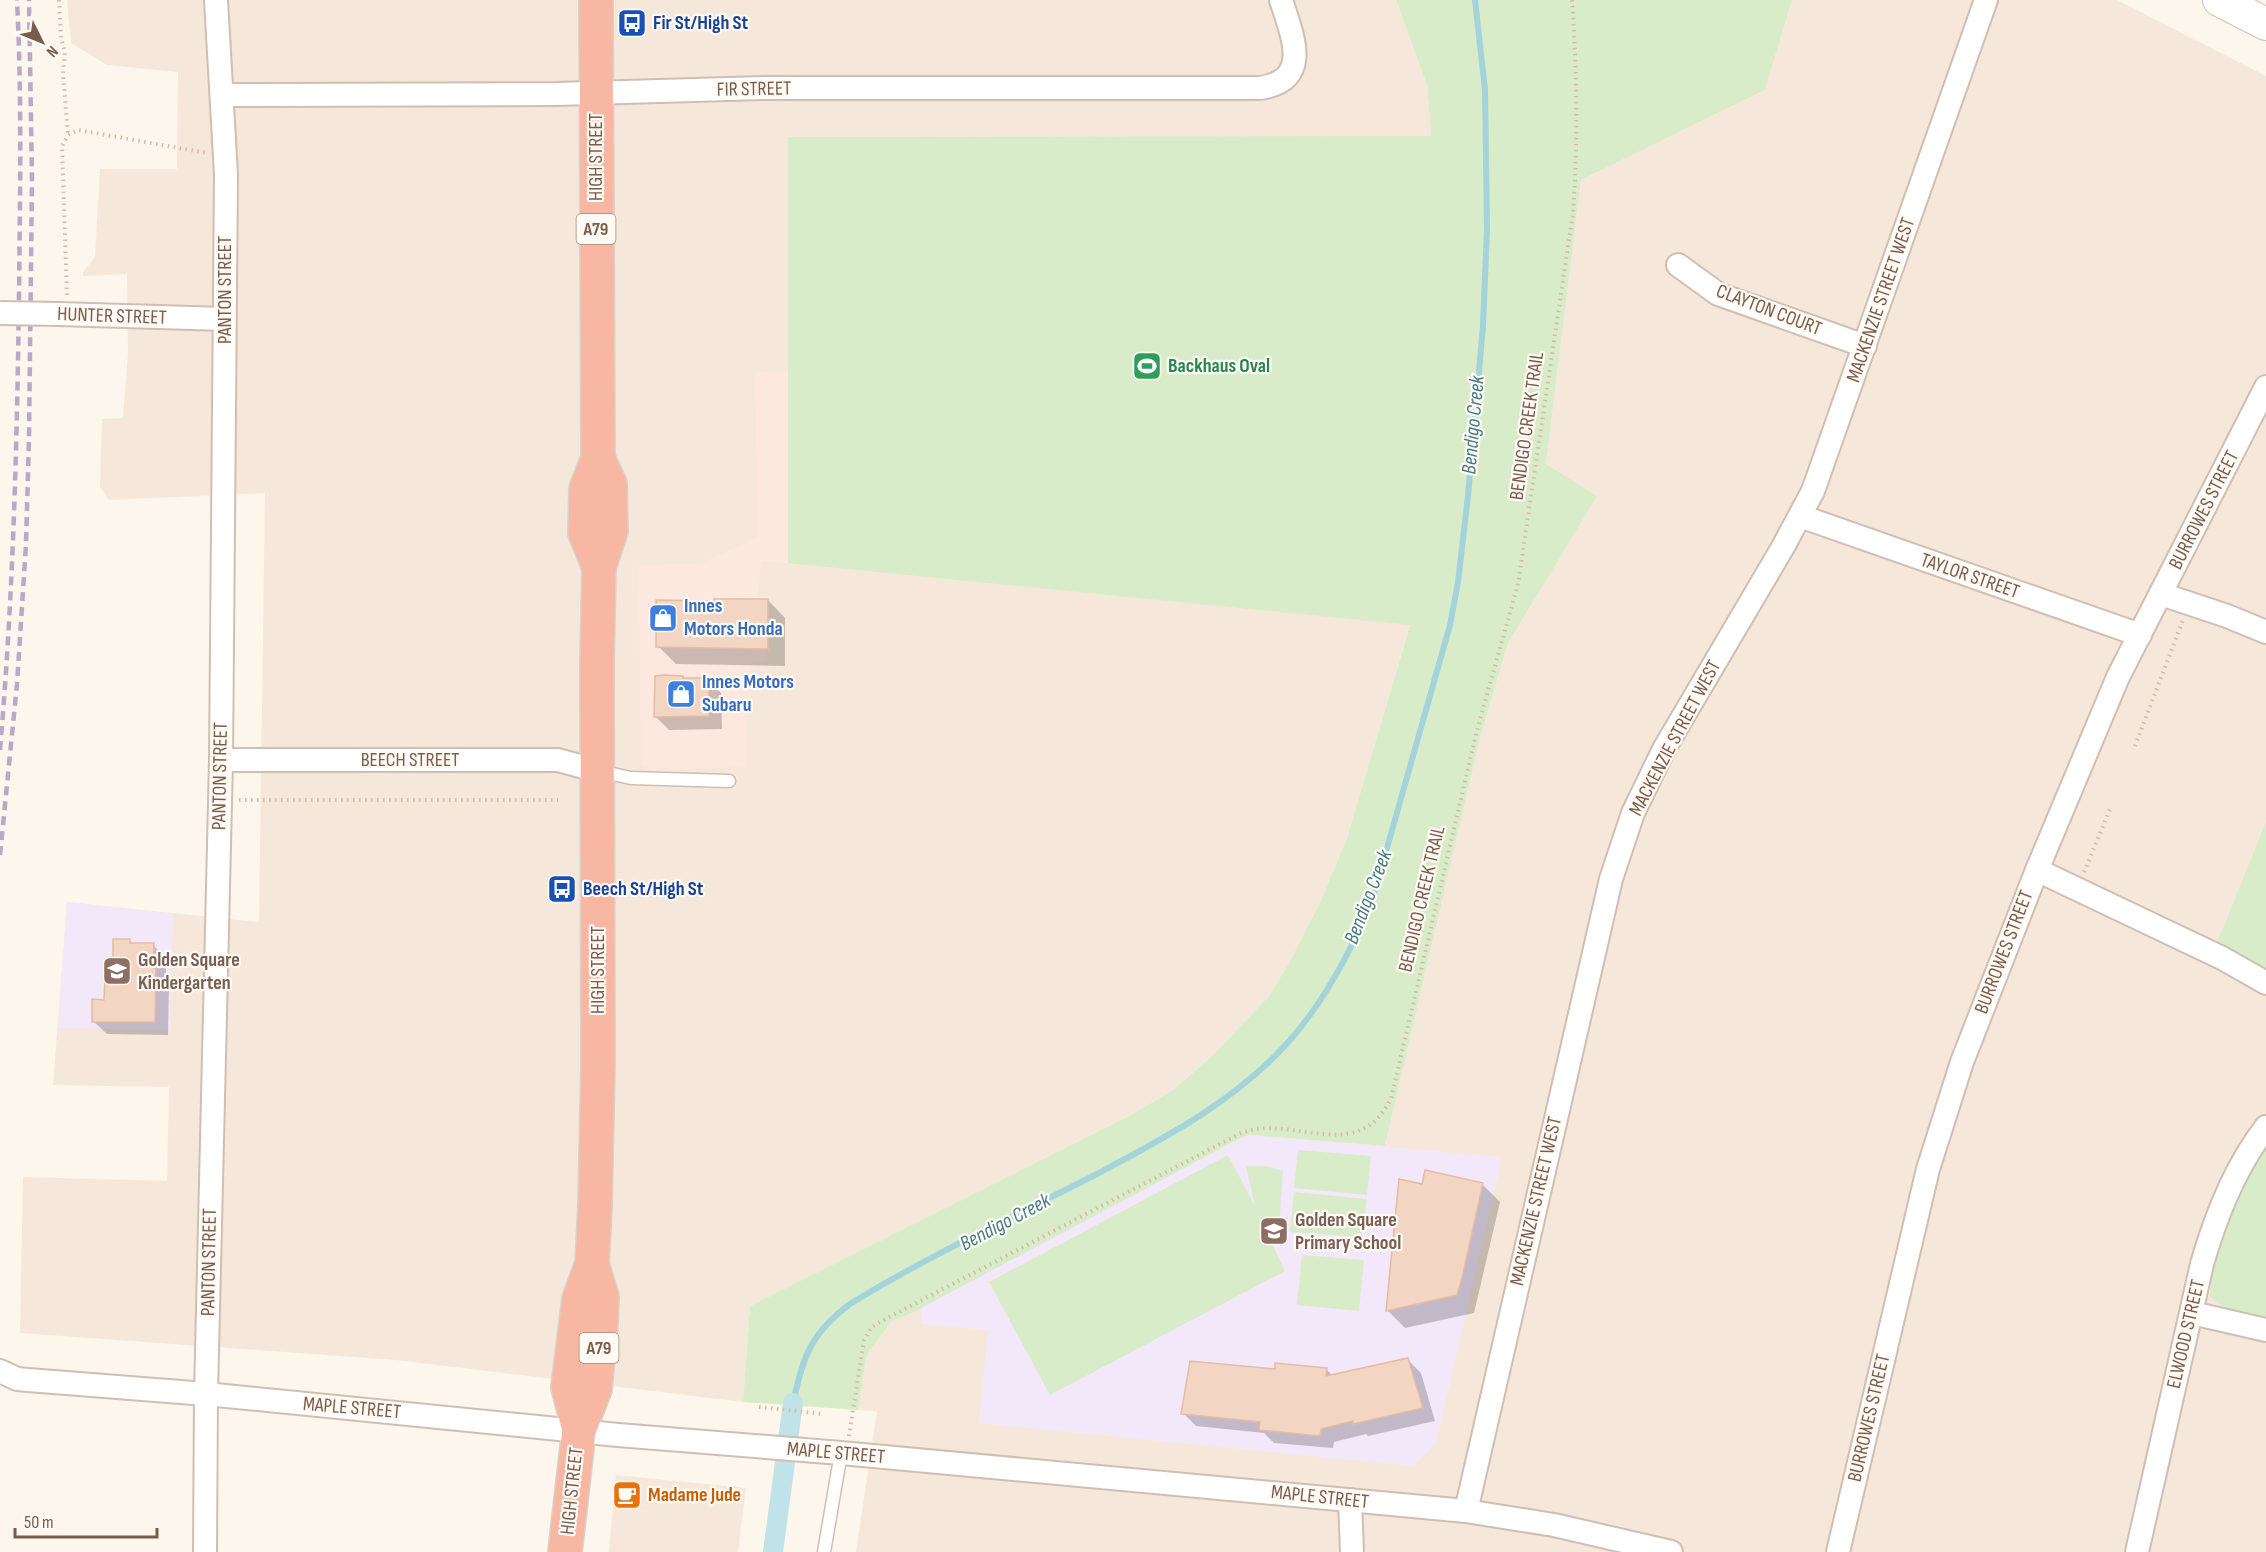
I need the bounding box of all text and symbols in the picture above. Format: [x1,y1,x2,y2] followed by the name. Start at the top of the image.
[616,7,648,39] bus stop icon: Fir St/High St
[653,11,748,35] place label: Fir St/High St
[12,12,72,72] north arrow
[42,42,62,61] text: N
[716,76,792,102] street label: FIR STREET
[584,113,608,201] street label: HIGH STREET
[576,214,616,244] road number: A79
[1842,215,1920,385] street label: MACKENZIE STREET WEST
[213,236,237,344] street label: PANTON STREET
[1713,279,1825,341] street label: CLAYTON COURT
[57,302,167,330] street label: HUNTER STREET
[1131,350,1163,382] sports icon: Backhaus Oval
[1505,350,1549,502] street label: BENDIGO CREEK TRAIL
[1168,354,1270,378] place label: Backhaus Oval
[1456,374,1490,475] water label: Bendigo Creek
[2164,447,2244,573] street label: BURROWES STREET
[1917,548,2023,604] street label: TAYLOR STREET
[684,594,783,641] place label: Innes Motors Honda
[647,602,679,634] shop icon: Innes Motors Honda
[1624,656,1726,820] street label: MACKENZIE STREET WEST
[702,670,794,717] place label: Innes Motors Subaru
[665,678,697,710] shop icon: Innes Motors Subaru
[207,722,233,830] street label: PANTON STREET
[361,748,459,772] street label: BEECH STREET
[1394,823,1451,974] street label: BENDIGO CREEK TRAIL
[1339,845,1398,948] water label: Bendigo Creek
[546,873,578,905] bus stop icon: Beech St/High St
[583,877,704,901] place label: Beech St/High St
[1969,887,2039,1017] street label: BURROWES STREET
[586,926,610,1014] street label: HIGH STREET
[138,948,240,995] place label: Golden Square Kindergarten
[101,955,133,987] school or university icon: Golden Square Kindergarten
[1505,1114,1567,1288] street label: MACKENZIE STREET WEST
[956,1187,1055,1256] water label: Bendigo Creek
[196,1208,222,1316] street label: PANTON STREET
[1295,1208,1401,1255] place label: Golden Square Primary School
[1258,1215,1290,1247] school or university icon: Golden Square Primary School
[2162,1277,2210,1391] street label: ELWOOD STREET
[580,1333,618,1363] road number: A79
[1843,1352,1895,1484] street label: BURROWES STREET
[302,1392,402,1424] street label: MAPLE STREET
[786,1437,886,1469] street label: MAPLE STREET
[555,1446,589,1536] street label: HIGH STREET
[611,1479,643,1511] cafe icon: Madame Jude
[1270,1480,1370,1514] street label: MAPLE STREET
[648,1483,741,1507] place label: Madame Jude
[15,1501,158,1539] scale bar
[24,1512,54,1533] text: 50 m

